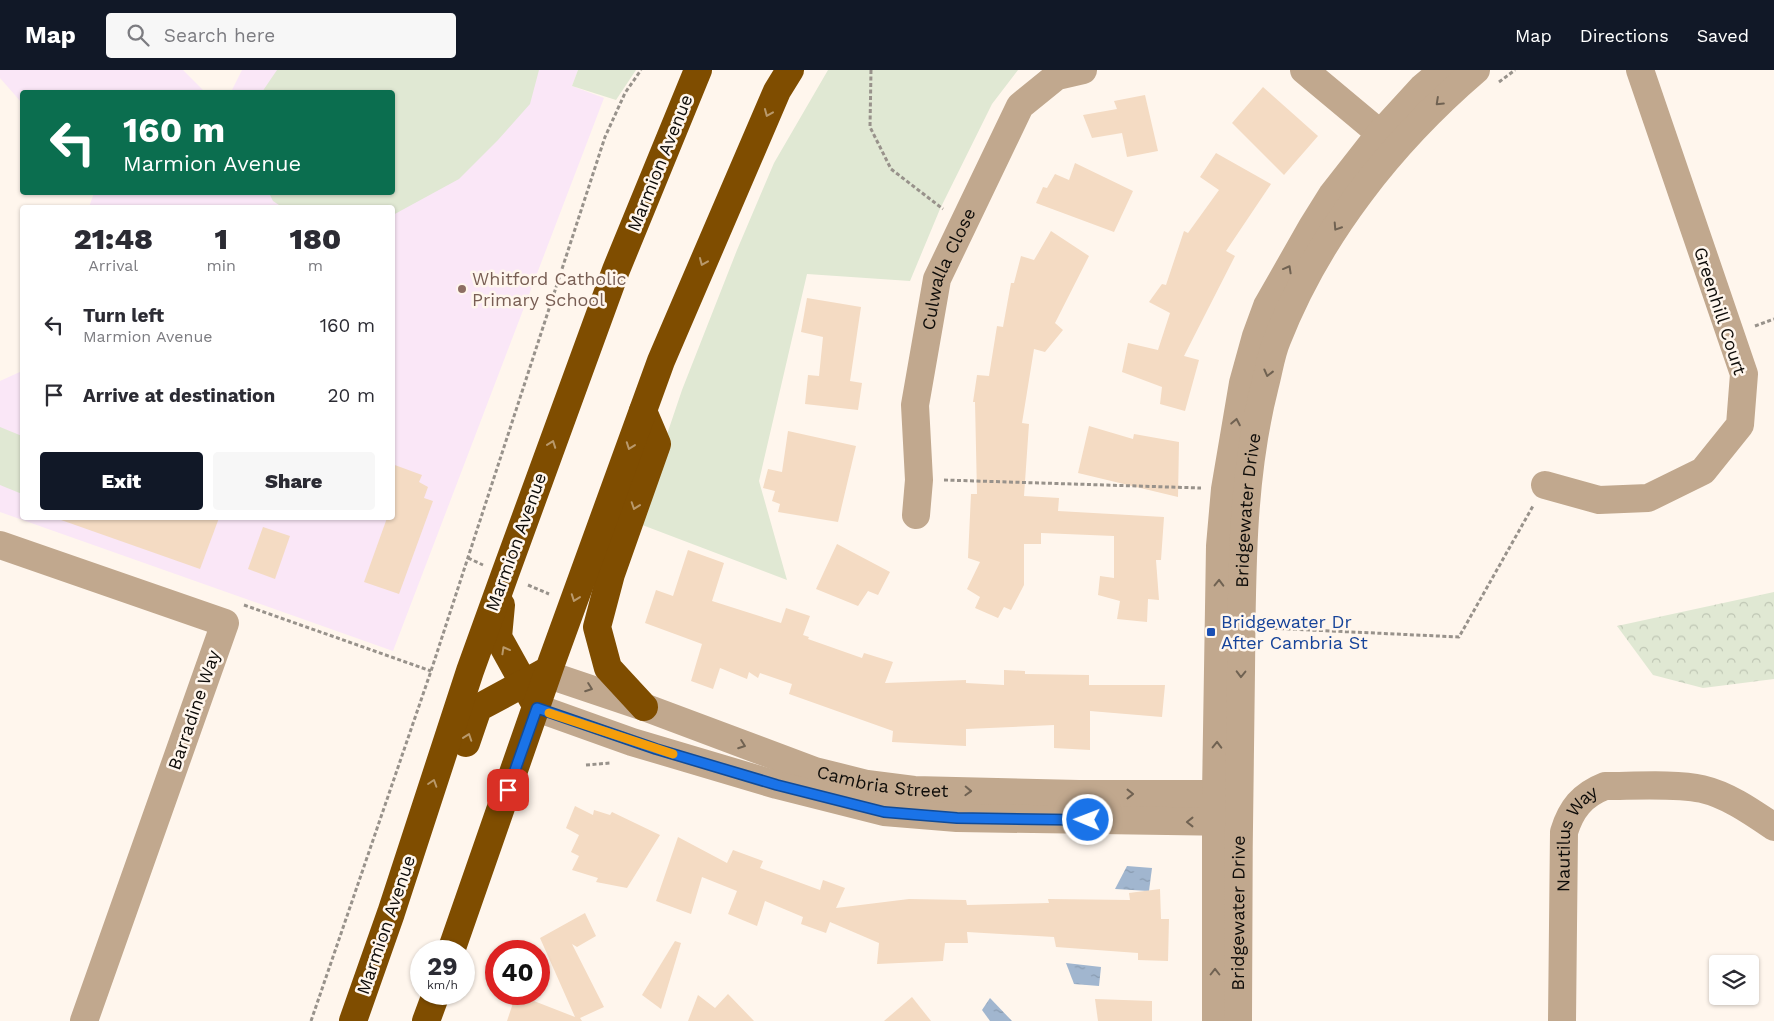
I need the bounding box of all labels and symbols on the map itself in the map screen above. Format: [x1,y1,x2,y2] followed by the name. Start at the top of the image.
[622,91,697,234] street label: Marmion Avenue
[1436,96,1445,105] one-way arrow
[763,108,774,117] one-way arrow
[917,204,980,332] street label: Culwalla Close
[1333,222,1343,231] one-way arrow
[1690,244,1751,378] street label: Greenhill Court
[699,257,710,266] one-way arrow
[1281,265,1291,274] one-way arrow
[472,268,627,310] place label: Whitford Catholic Primary School
[456,283,468,295] marker: Whitford Catholic Primary School
[1263,369,1274,378] one-way arrow
[1230,417,1240,426] one-way arrow
[1231,431,1265,588] street label: Bridgewater Drive
[546,440,556,449] one-way arrow
[626,441,636,450] one-way arrow
[481,470,550,614] street label: Marmion Avenue
[631,501,641,510] one-way arrow
[1214,579,1225,587] one-way arrow
[571,594,581,602] one-way arrow
[1221,611,1368,653] place label: Bridgewater Dr After Cambria St
[1205,626,1217,638] marker: Bridgewater Dr After Cambria St
[163,646,224,773] street label: Barradine Way
[501,646,511,655] one-way arrow
[1236,670,1246,678] one-way arrow
[585,682,593,692] one-way arrow
[462,733,472,741] one-way arrow
[737,738,746,749] one-way arrow
[1212,741,1223,749] one-way arrow
[815,761,949,801] street label: Cambria Street
[487,769,529,811] pin
[428,779,438,788] one-way arrow
[1552,780,1602,892] street label: Nautilus Way
[964,786,972,797] one-way arrow
[1126,789,1134,799] one-way arrow
[1061,793,1113,845] position arrow
[1185,817,1193,827] one-way arrow
[1227,835,1249,991] street label: Bridgewater Drive
[352,853,419,997] street label: Marmion Avenue
[485,940,550,1005] speed limit sign: 40
[1210,968,1220,976] one-way arrow

